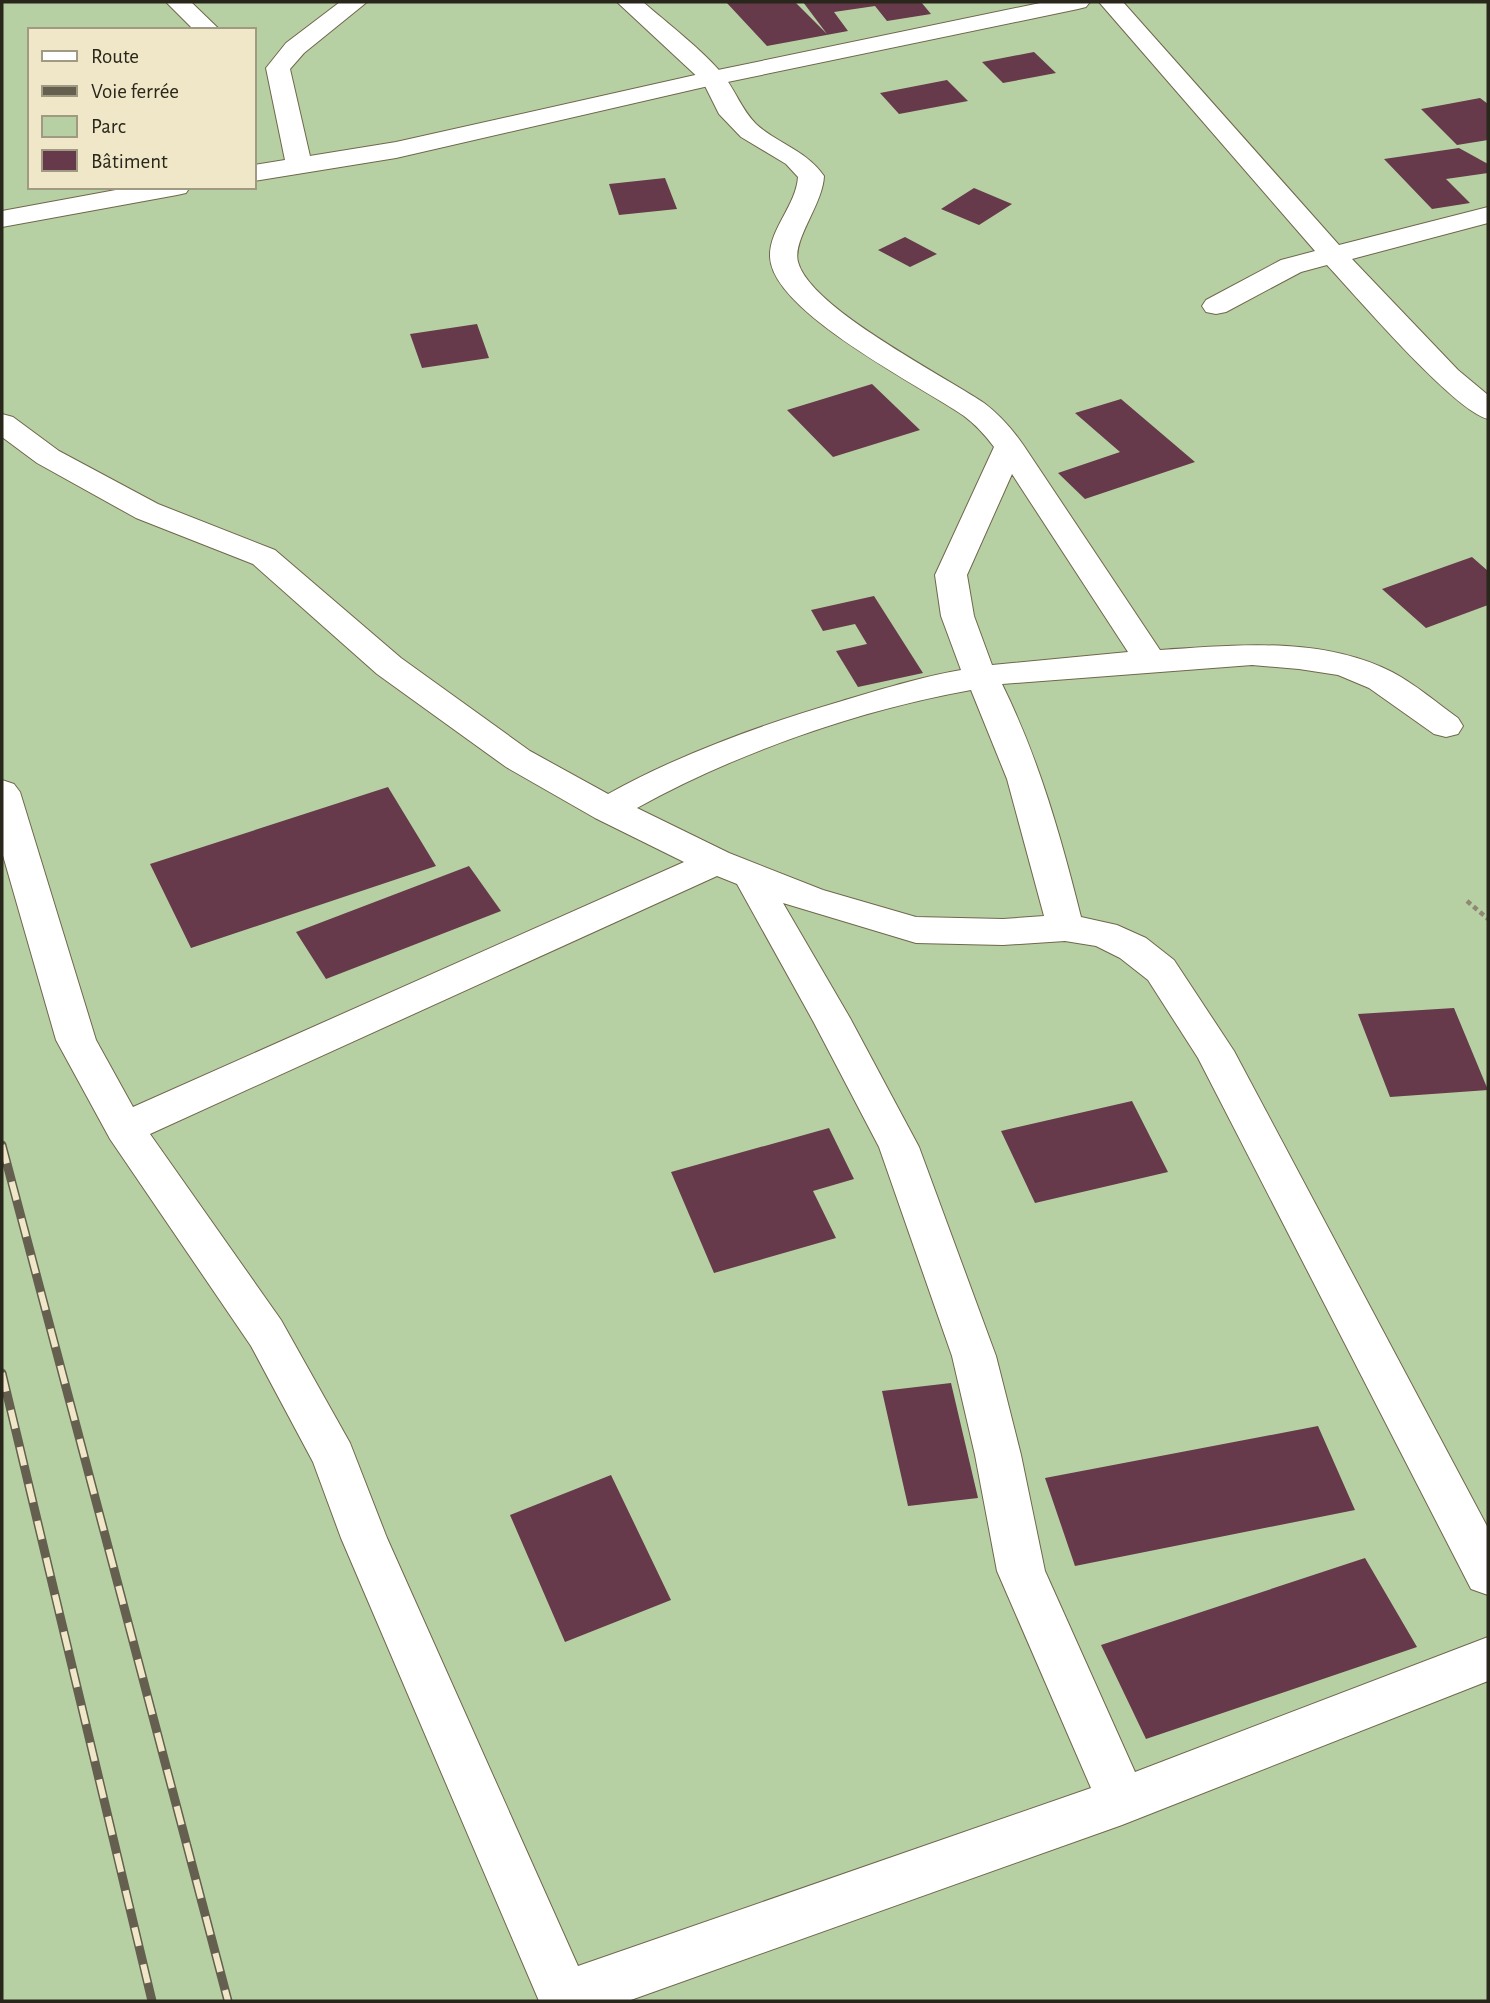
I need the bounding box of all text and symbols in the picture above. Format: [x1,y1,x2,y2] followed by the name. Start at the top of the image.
[28,28,256,189] legend
[91,46,139,67] text: Route
[91,81,179,102] text: Voie ferrée
[91,116,126,137] text: Parc
[91,151,168,172] text: Bâtiment

